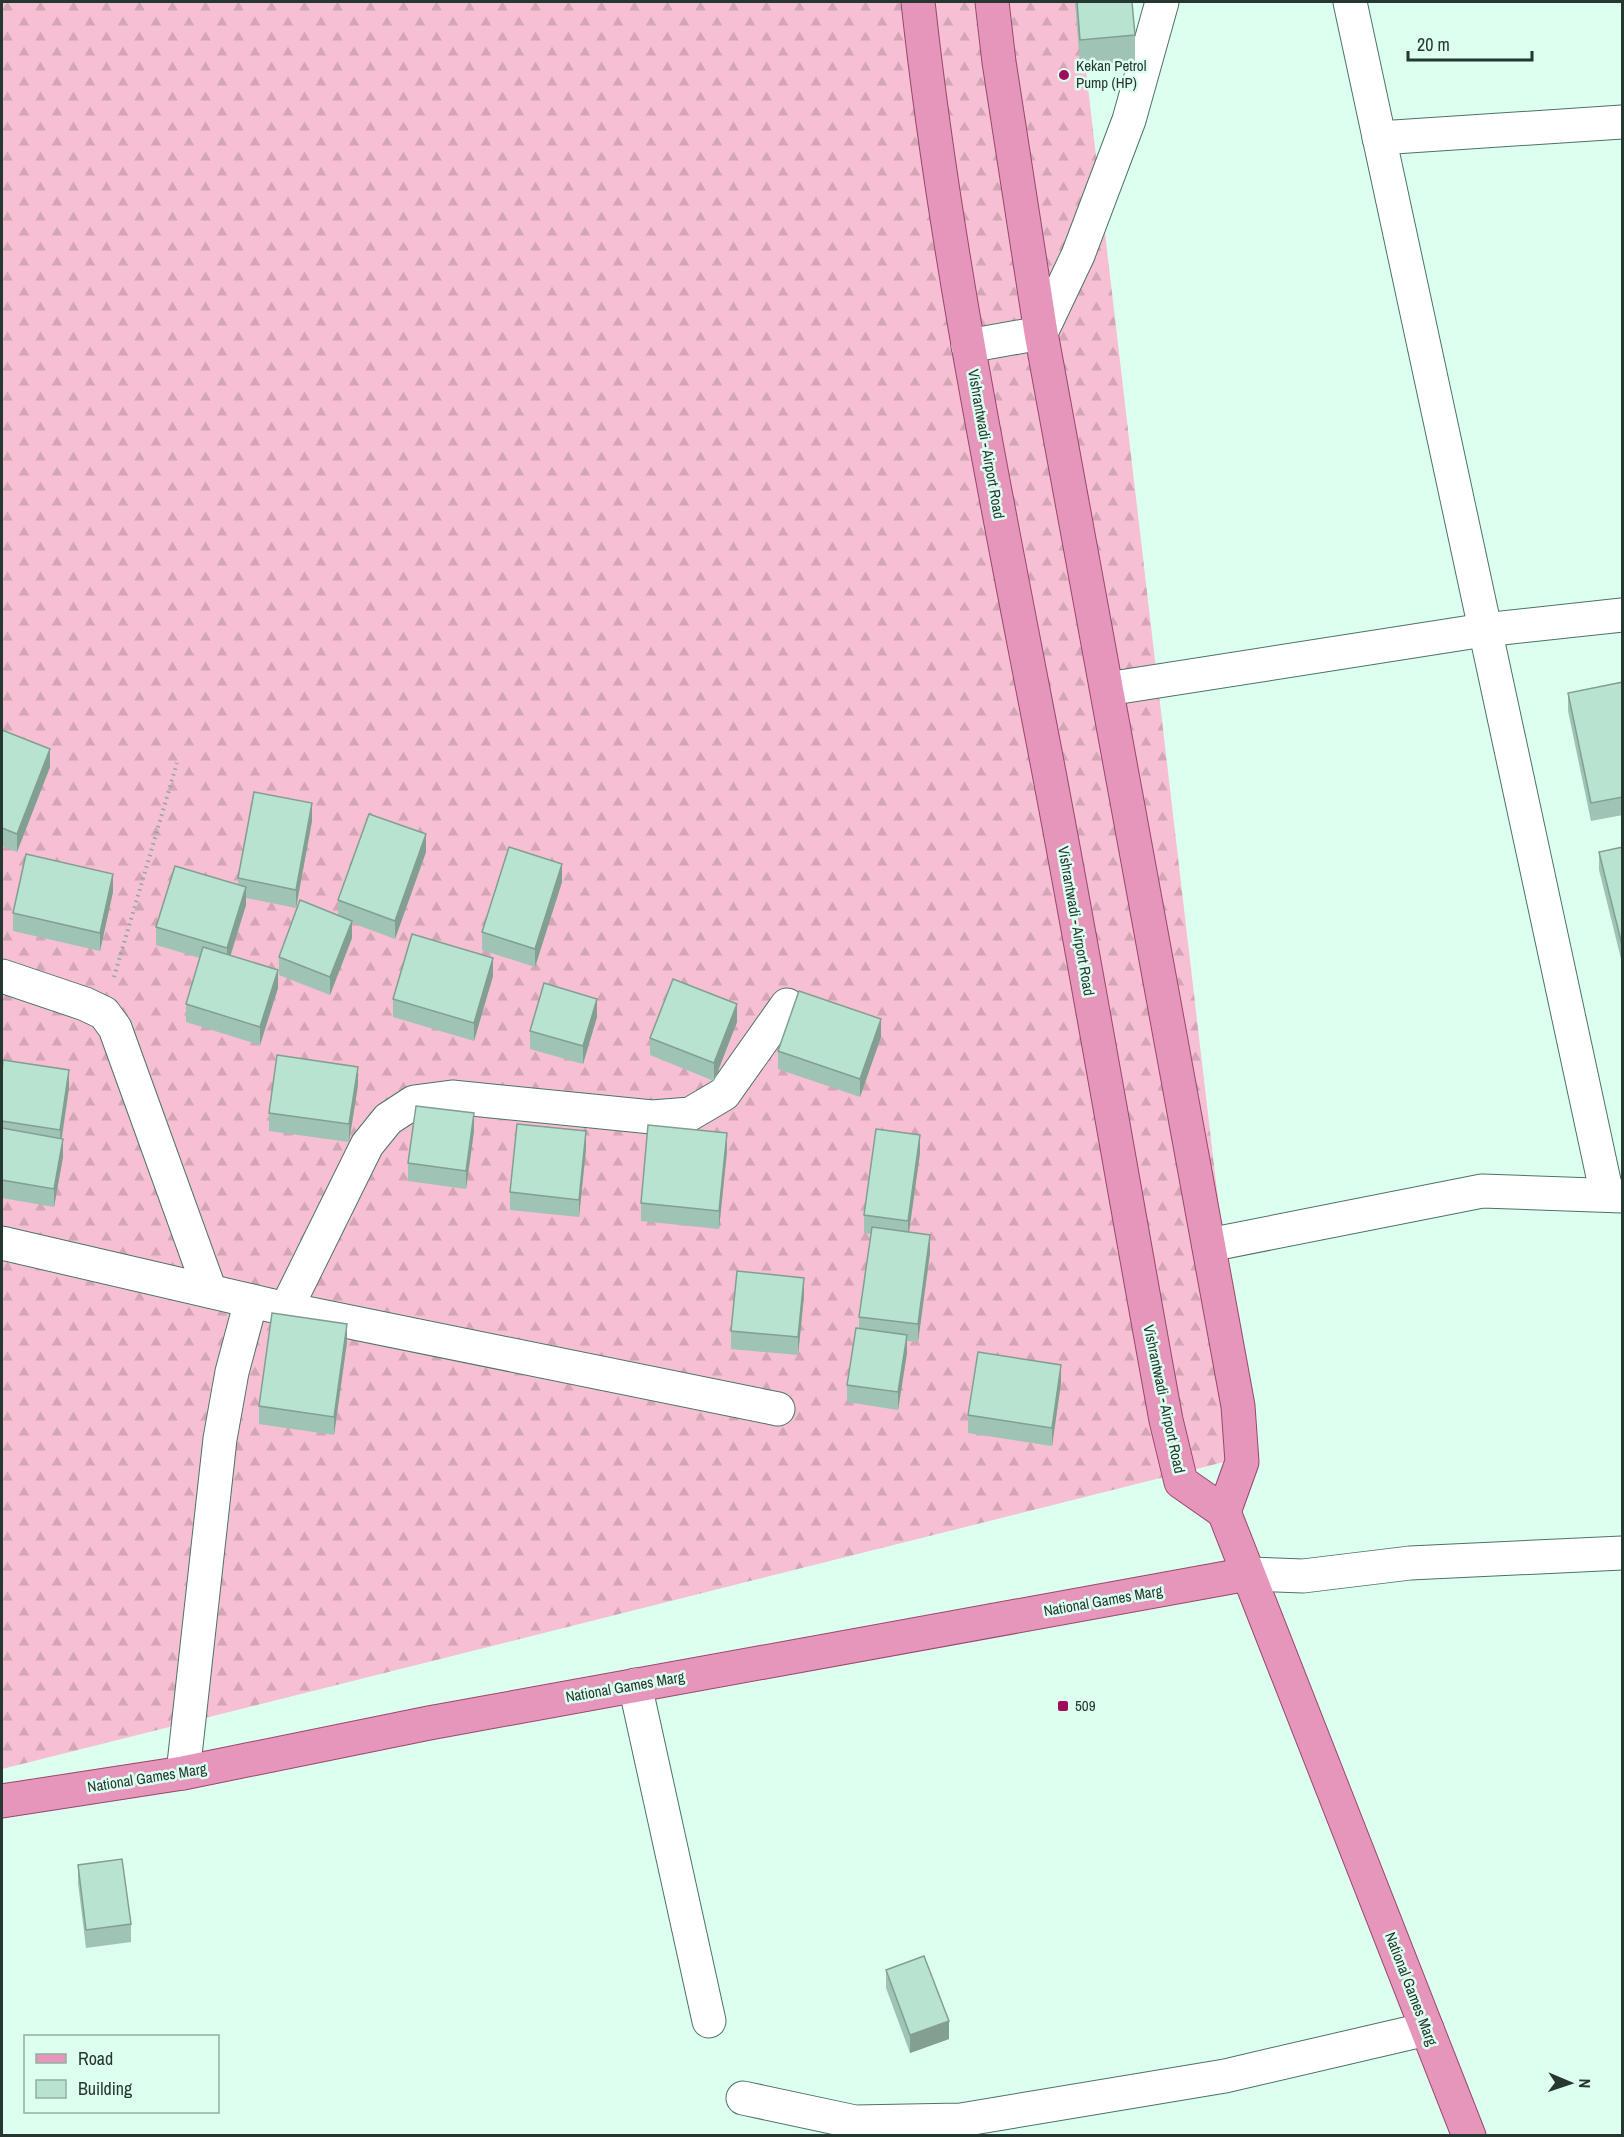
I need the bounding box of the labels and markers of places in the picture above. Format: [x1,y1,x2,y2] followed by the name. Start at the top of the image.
[1076,55,1146,93] place label: Kekan Petrol Pump (HP)
[1057,68,1071,82] marker: Kekan Petrol Pump (HP)
[1075,1695,1096,1716] place label: 509
[1056,1699,1070,1713] marker: 509

